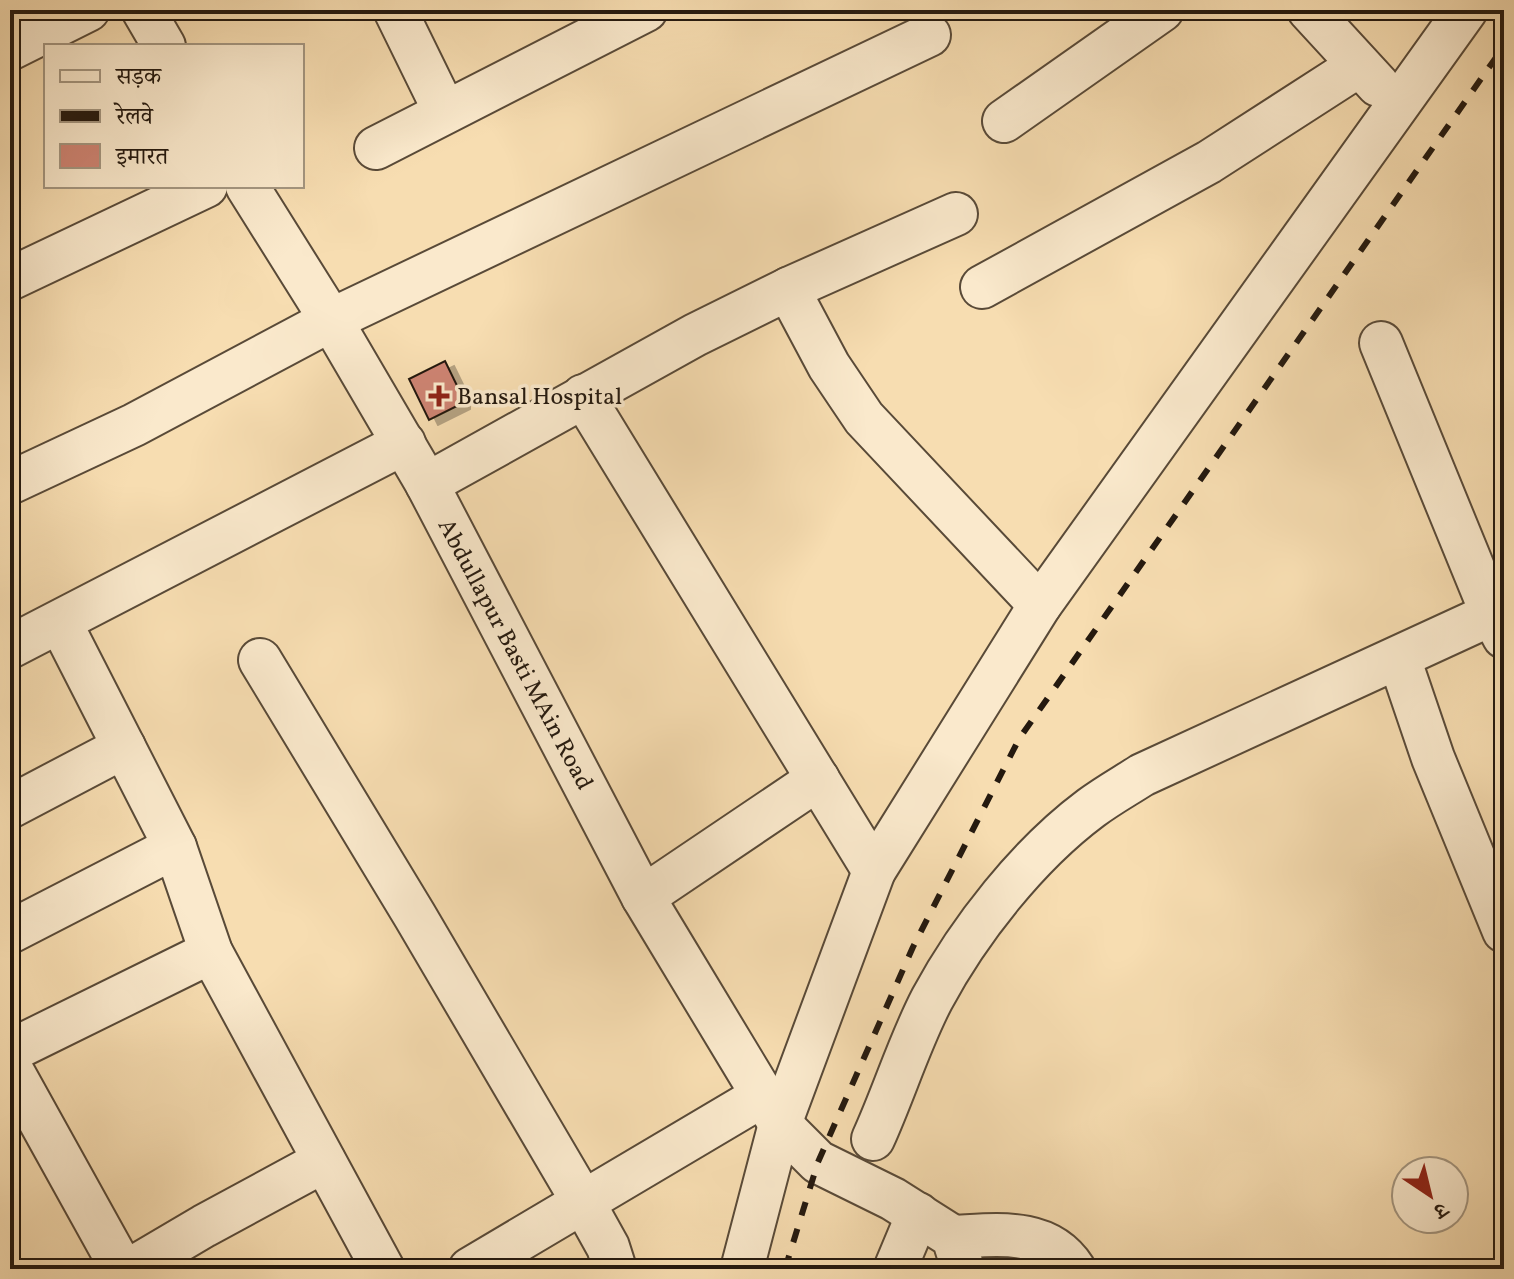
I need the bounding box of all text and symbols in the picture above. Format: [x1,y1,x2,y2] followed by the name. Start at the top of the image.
[44,44,304,188] legend
[115,61,163,95] text: सड़क
[113,101,155,135] text: रेलवे
[115,141,169,175] text: इमारत
[457,381,622,415] place label: Bansal Hospital
[428,385,450,407] marker: Bansal Hospital
[428,513,600,797] street label: Abdullapur Basti MAin Road
[1390,1155,1470,1235] north arrow
[1425,1192,1455,1226] text: उ

